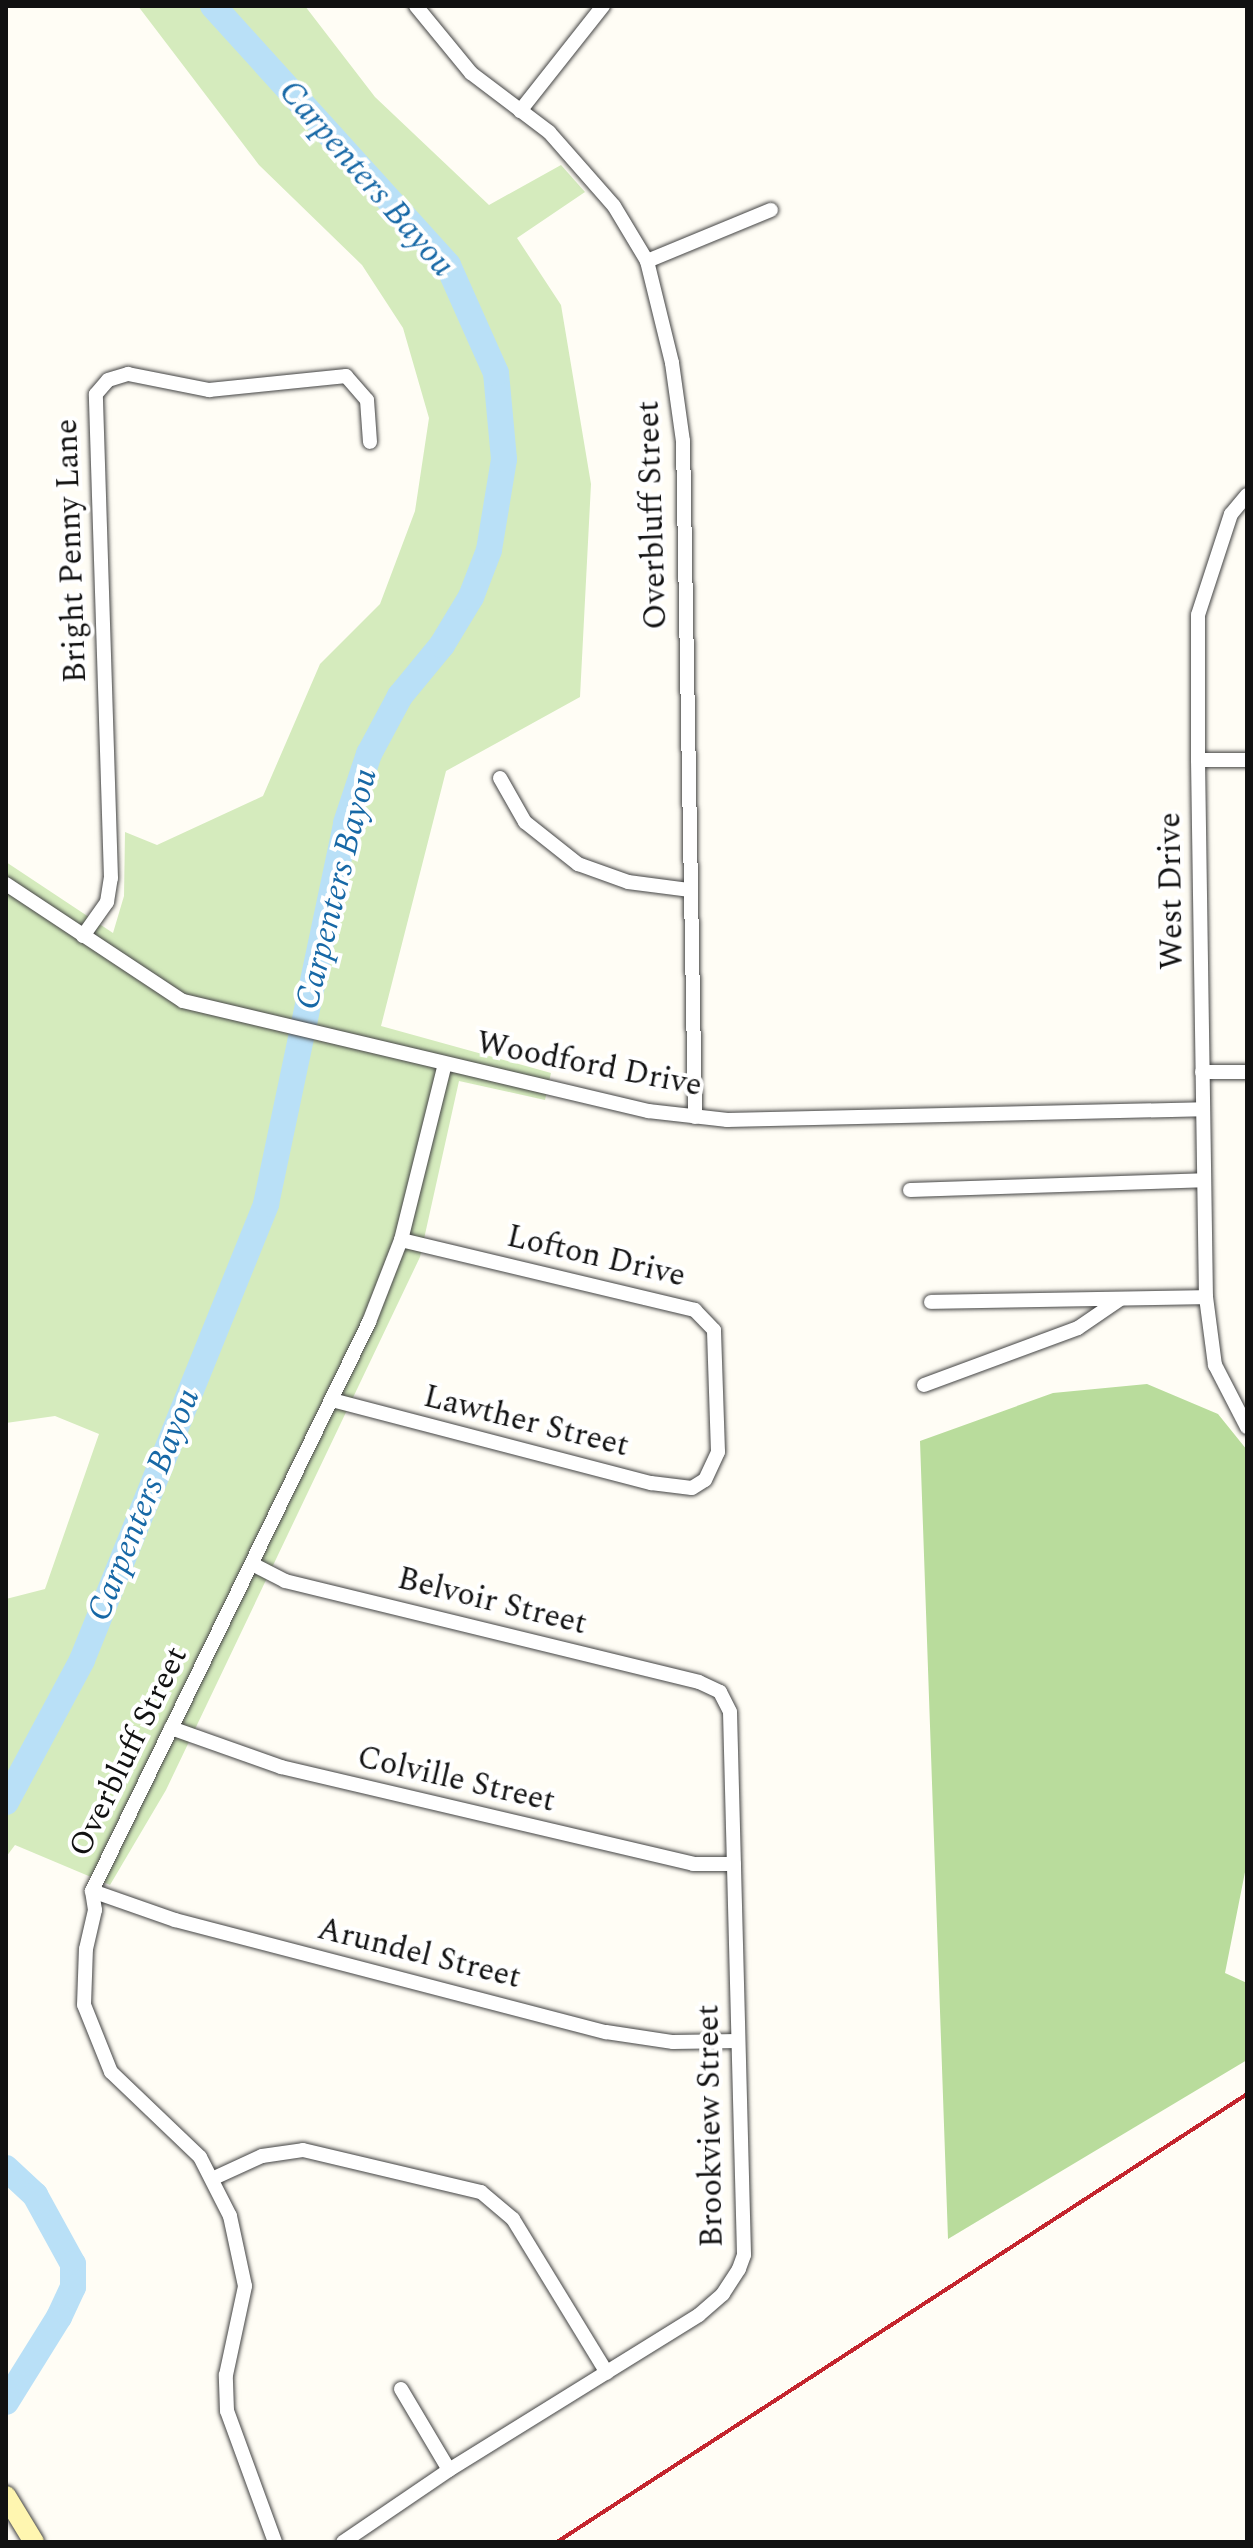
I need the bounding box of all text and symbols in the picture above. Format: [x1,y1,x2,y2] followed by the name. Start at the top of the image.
[270,72,462,286] water label: Carpenters Bayou
[630,400,676,630] street label: Overbluff Street
[48,418,96,684] street label: Bright Penny Lane
[287,764,387,1014] water label: Carpenters Bayou
[1151,812,1193,970] street label: West Drive
[473,1024,705,1106] street label: Woodford Drive
[503,1218,689,1296] street label: Lofton Drive
[419,1378,633,1466] street label: Lawther Street
[79,1383,209,1627] water label: Carpenters Bayou
[393,1560,591,1644] street label: Belvoir Street
[62,1641,196,1863] street label: Overbluff Street
[353,1739,559,1821] street label: Colville Street
[313,1910,525,1998] street label: Arundel Street
[690,2004,732,2248] street label: Brookview Street

